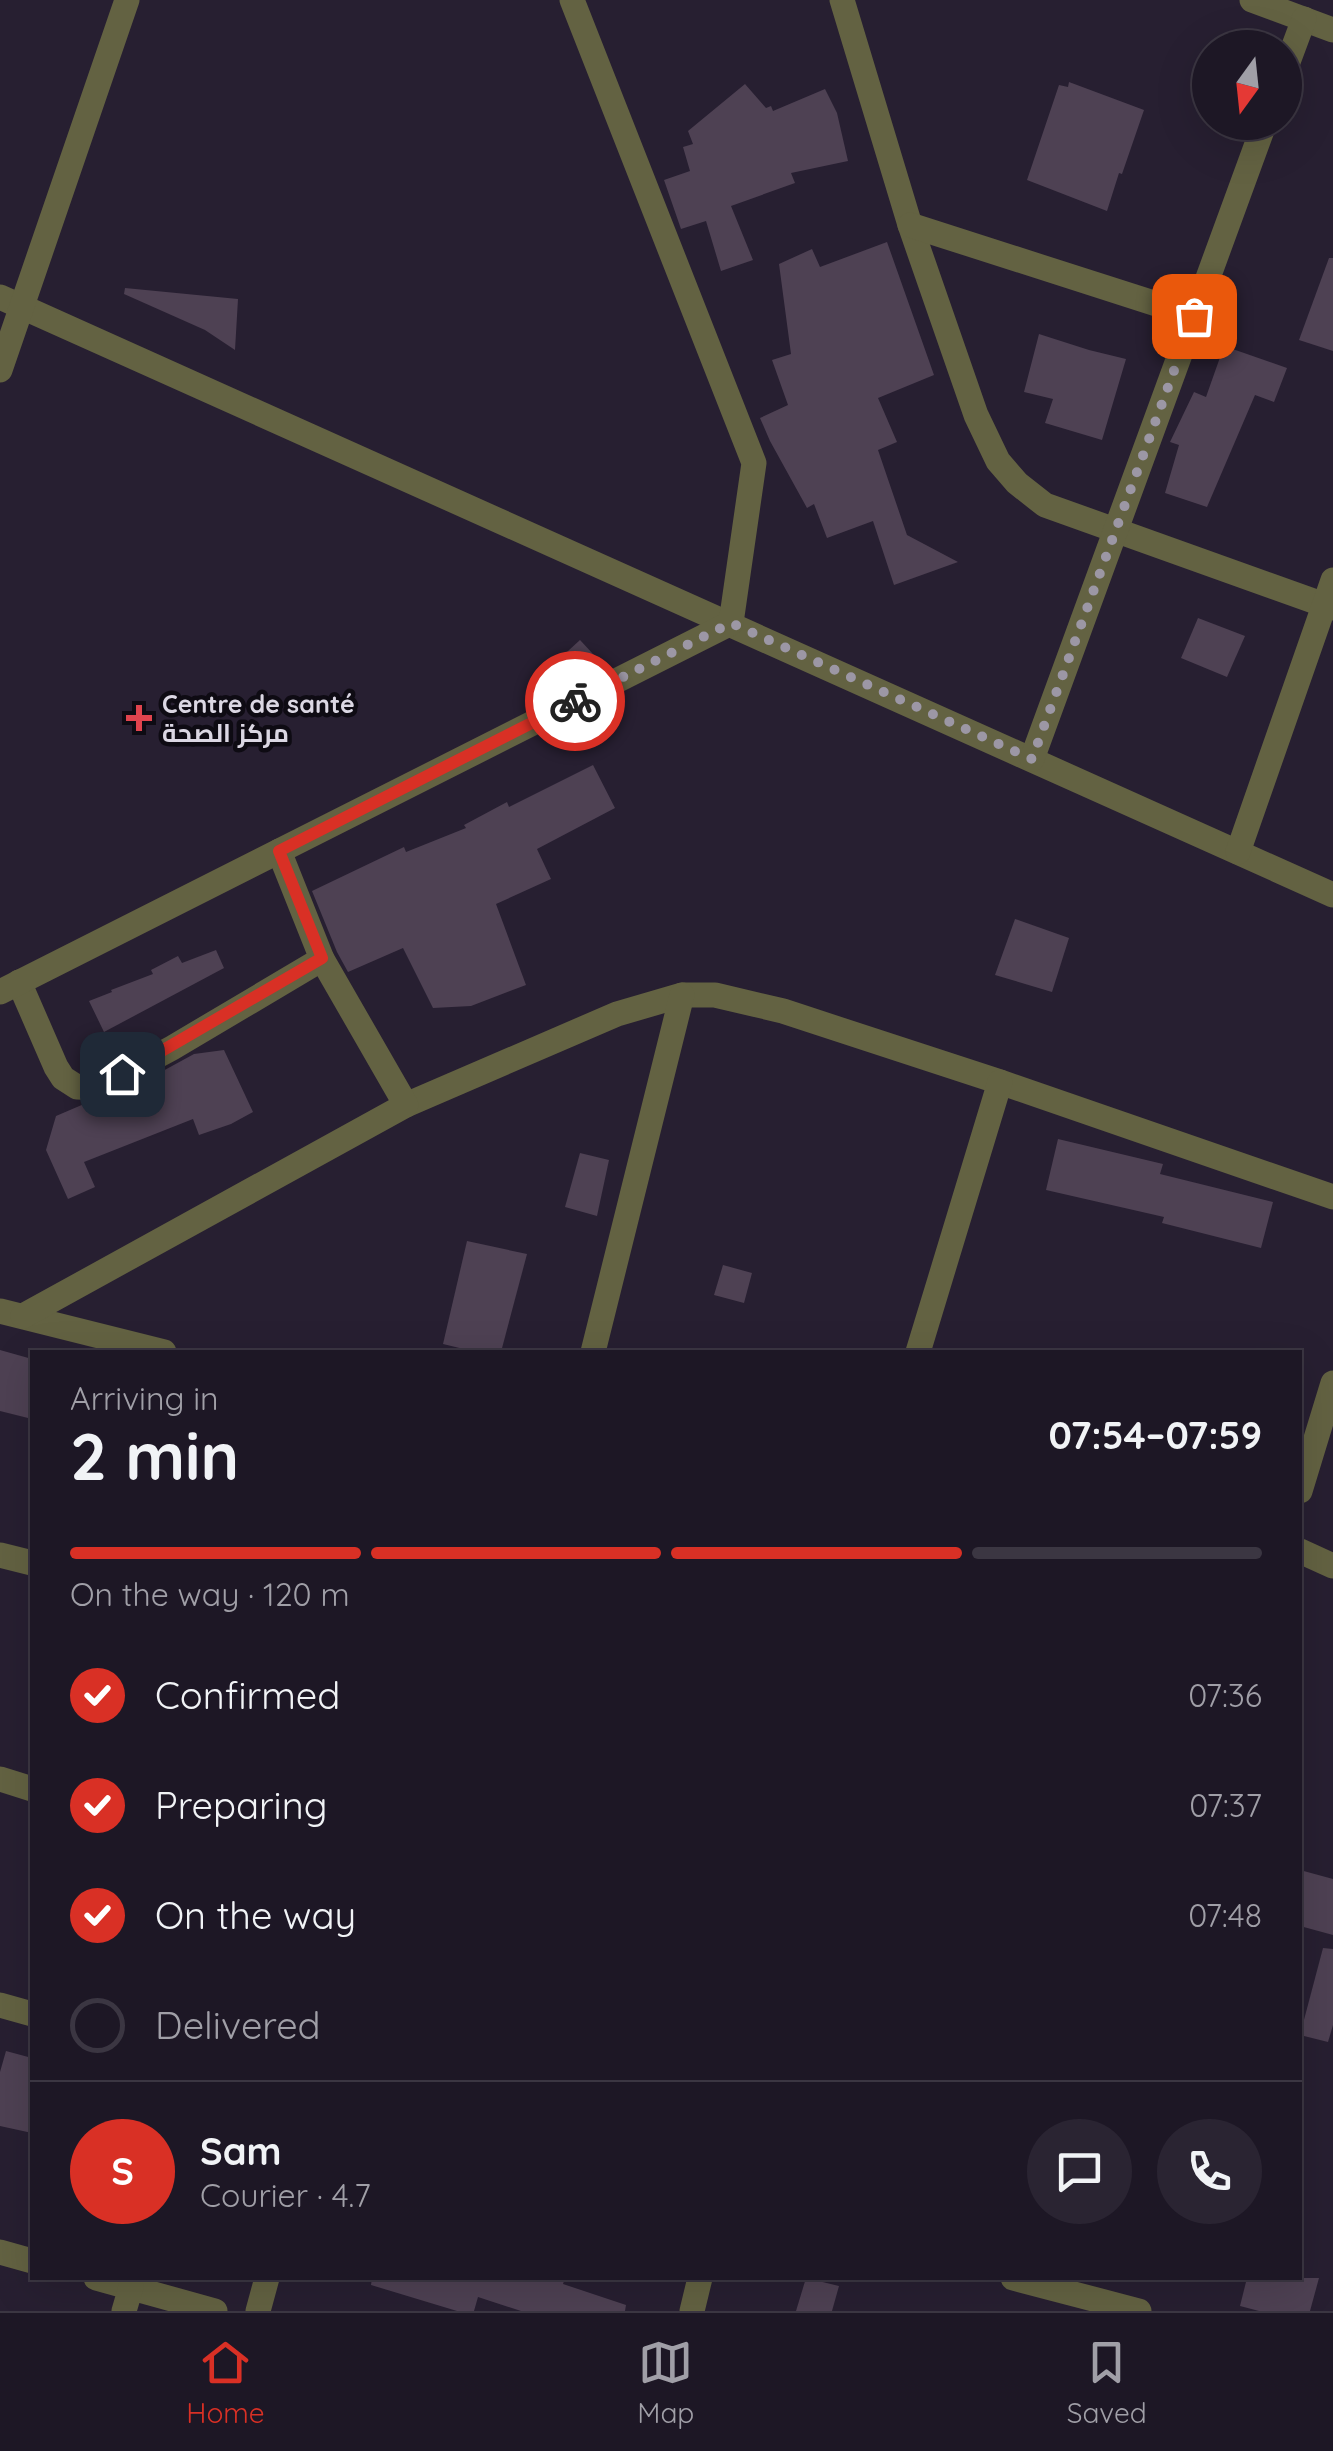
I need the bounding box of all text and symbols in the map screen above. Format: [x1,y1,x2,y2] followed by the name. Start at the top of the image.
[1192,30,1302,140] north arrow
[1192,30,1302,140] map controls
[1152,274,1237,359] pin
[1167,289,1222,344] icon: bag
[525,651,625,751] courier
[548,674,603,729] icon: bike
[162,688,355,748] place label: Centre de santé مركز الصحة
[126,705,152,731] marker: Centre de santé مركز الصحة
[80,1032,165,1117] pin
[95,1047,150,1102] icon: home
[70,1378,219,1418] text: Arriving in
[1049,1411,1262,1459] text: 07:54–07:59
[70,1415,239,1496] text: 2 min
[70,1574,350,1614] text: On the way · 120 m
[70,1668,125,1723] icon: check
[155,1671,340,1719] text: Confirmed
[1188,1675,1262,1715] text: 07:36
[70,1778,125,1833] icon: check
[155,1781,327,1829] text: Preparing
[1189,1785,1262,1825] text: 07:37
[70,1888,125,1943] icon: check
[155,1891,356,1939] text: On the way
[1188,1895,1262,1935] text: 07:48
[155,2001,321,2049] text: Delivered
[1027,2119,1132,2224] button: chat
[1157,2119,1262,2224] button: phone
[200,2127,282,2175] text: Sam
[111,2147,134,2195] text: S
[200,2175,371,2215] text: Courier · 4.7
[186,2335,265,2430] tab: Home
[637,2335,694,2430] tab: Map
[1067,2335,1147,2430] tab: Saved

